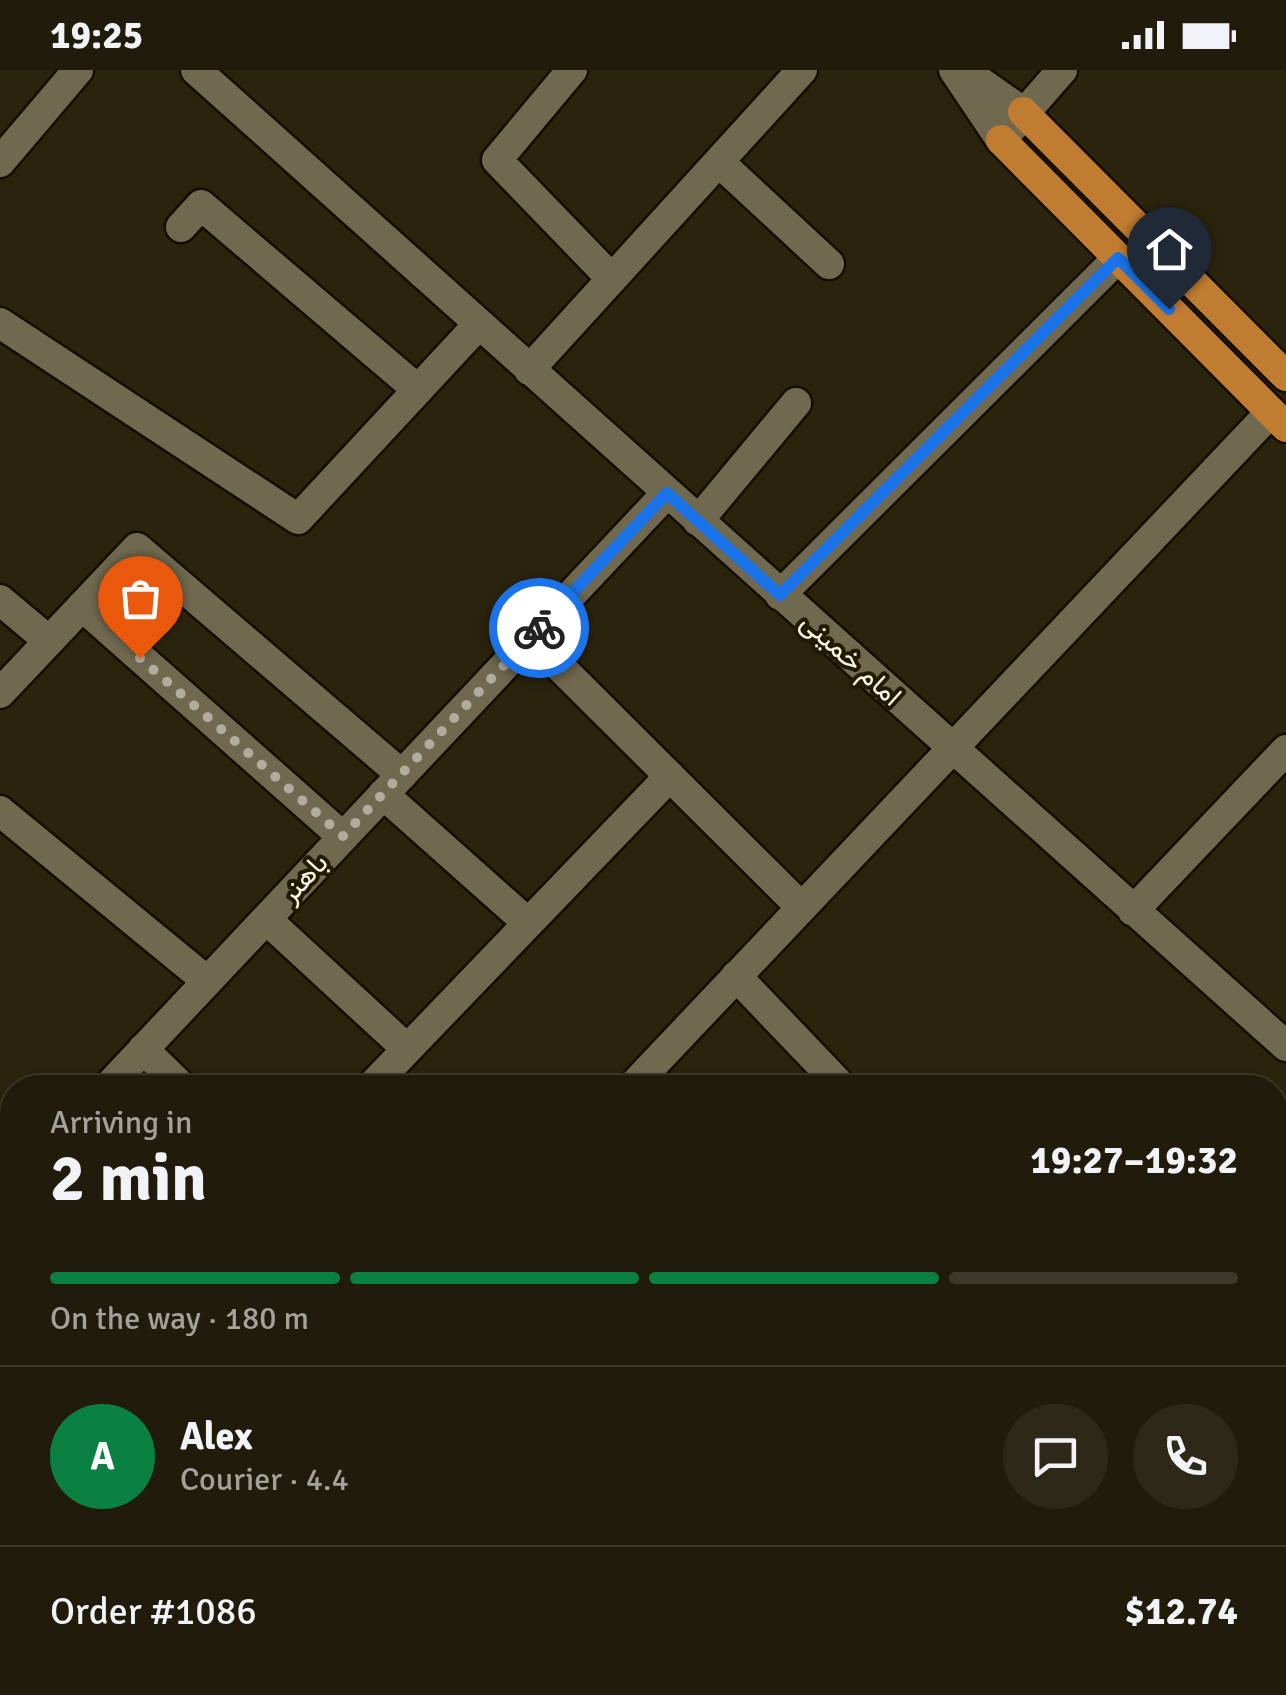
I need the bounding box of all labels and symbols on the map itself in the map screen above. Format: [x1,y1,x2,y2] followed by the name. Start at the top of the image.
[1127,207,1212,310] pin
[98,556,183,659] pin
[489,578,589,678] courier
[793,605,909,714] street label: امام خمینی
[272,846,335,911] street label: باهنر

